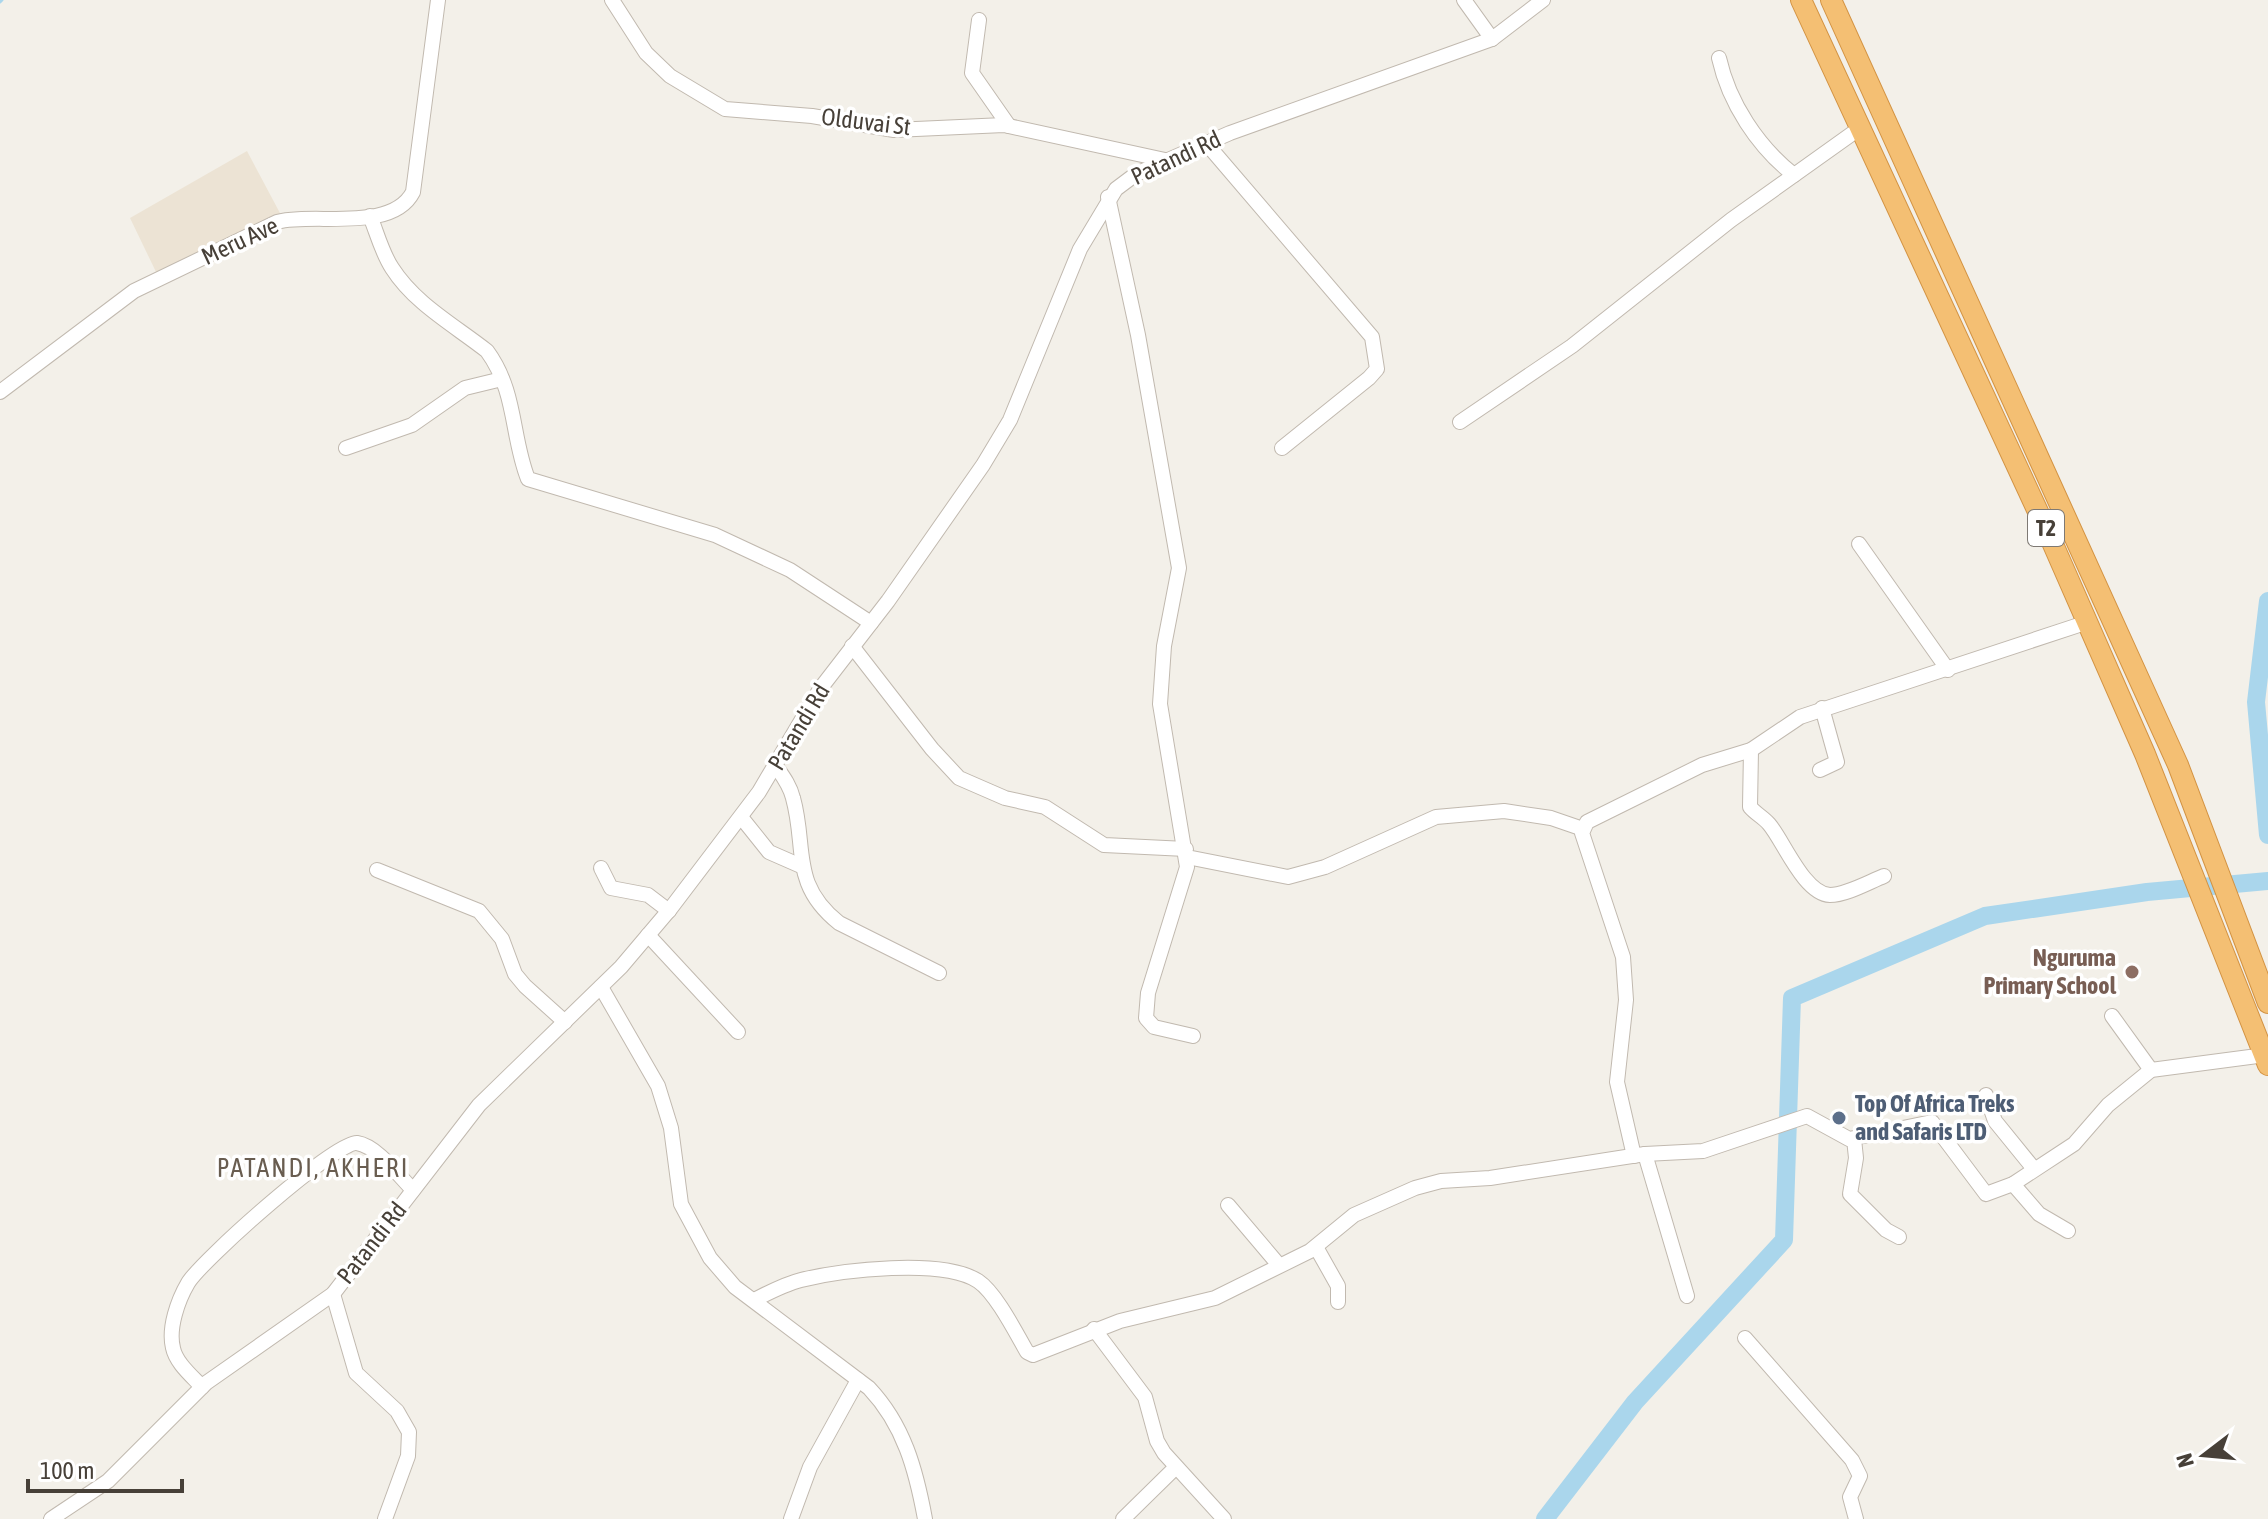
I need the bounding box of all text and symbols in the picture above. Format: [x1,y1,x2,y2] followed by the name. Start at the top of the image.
[820,103,912,140] street label: Olduvai St
[1127,125,1225,190] street label: Patandi Rd
[197,211,282,270] street label: Meru Ave
[2028,510,2064,546] road number: T2
[762,679,835,775] street label: Patandi Rd
[1983,944,2117,999] place label: Nguruma Primary School
[2123,963,2141,981] marker: Nguruma Primary School
[1855,1090,2015,1145] place label: Top Of Africa Treks and Safaris LTD
[1830,1109,1848,1127] marker: Top Of Africa Treks and Safaris LTD
[217,1153,409,1183] district label: PATANDI, AKHERI
[332,1197,412,1289] street label: Patandi Rd
[2164,1415,2244,1495] north arrow
[28,1443,182,1493] scale bar
[2170,1451,2199,1470] text: N
[40,1457,94,1484] text: 100 m

